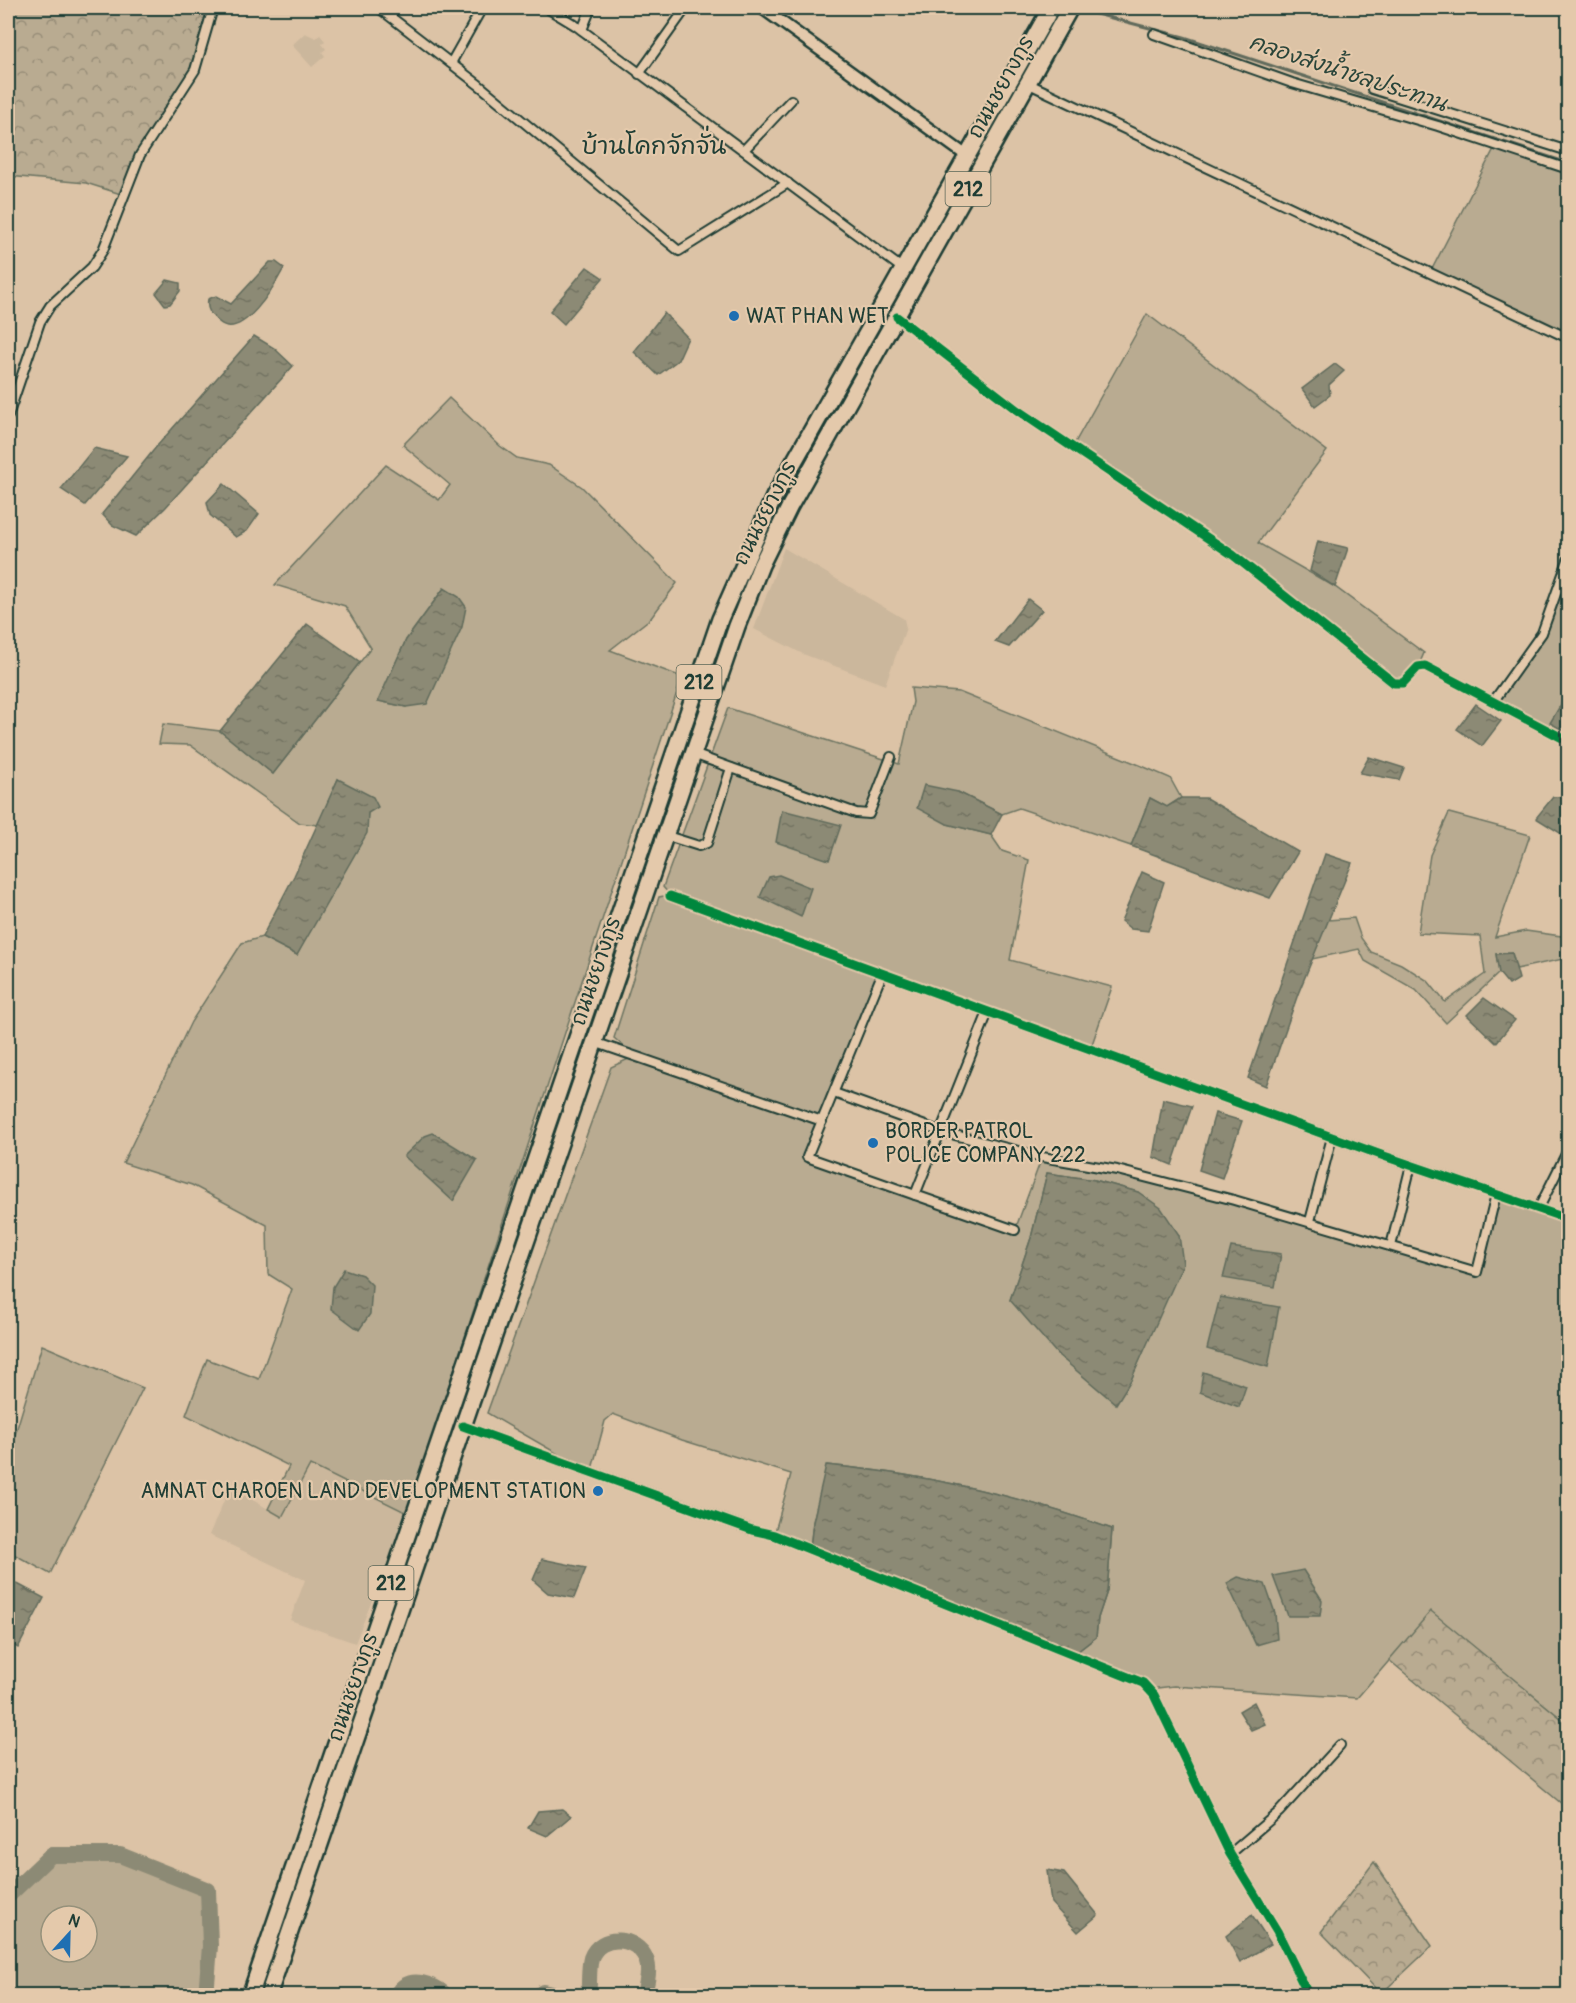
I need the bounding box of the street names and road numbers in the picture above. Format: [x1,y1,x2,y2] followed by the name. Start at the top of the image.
[962,31,1042,144] street label: ถนนชยางกูร
[946,172,990,206] road number: 212
[727,456,805,571] street label: ถนนชยางกูร
[676,665,722,699] road number: 212
[565,913,629,1030] street label: ถนนชยางกูร
[368,1566,414,1600] road number: 212
[322,1629,386,1746] street label: ถนนชยางกูร

